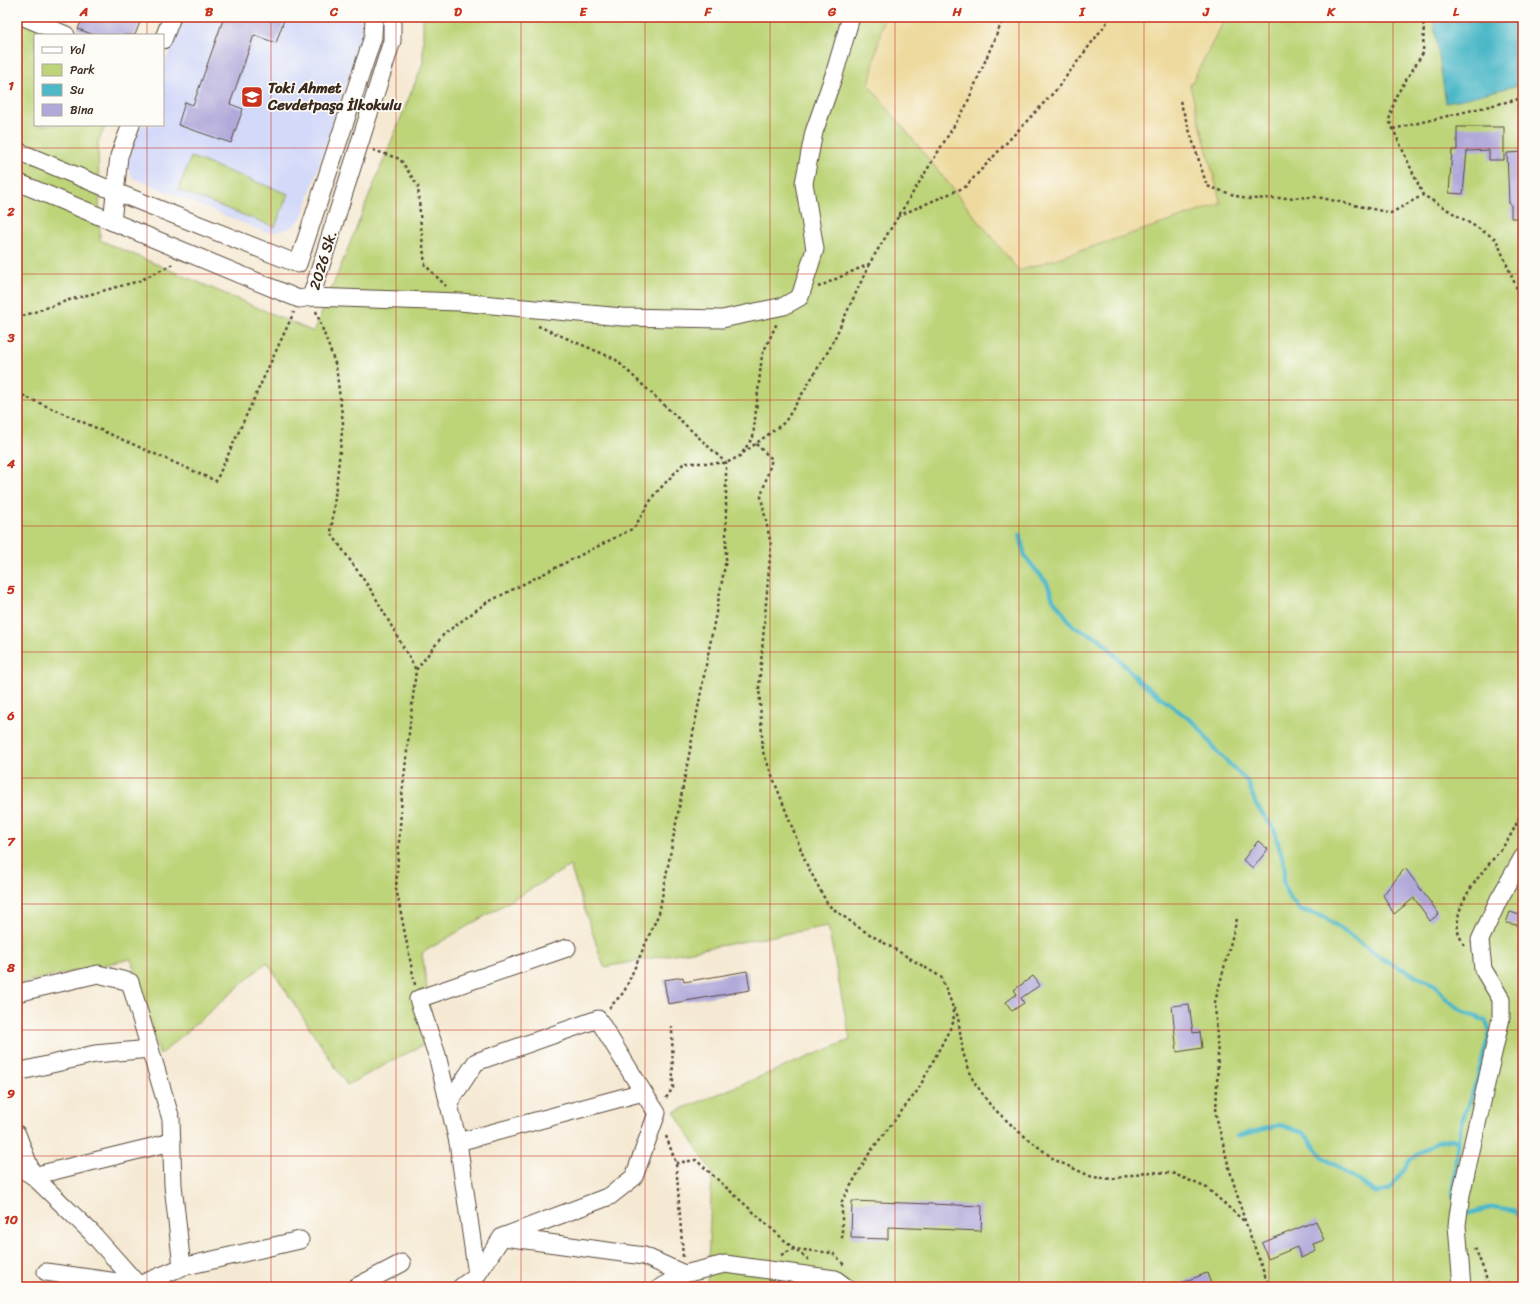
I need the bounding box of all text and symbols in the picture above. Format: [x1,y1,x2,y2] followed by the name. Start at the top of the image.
[79,0,88,23] text: A
[205,0,214,23] text: B
[329,0,339,23] text: C
[454,0,462,23] text: D
[579,0,588,23] text: E
[703,0,712,23] text: F
[827,0,837,23] text: G
[951,0,962,23] text: H
[1078,0,1086,23] text: I
[1202,0,1210,23] text: J
[1326,0,1336,23] text: K
[1453,0,1460,23] text: L
[34,34,164,126] legend
[70,39,85,61] text: Yol
[70,59,95,81] text: Park
[8,74,14,97] text: 1
[267,75,403,118] place label: Toki Ahmet Cevdetpaşa İlkokulu
[70,79,85,101] text: Su
[239,84,265,110] school or university icon: Toki Ahmet Cevdetpaşa İlkokulu
[70,99,94,121] text: Bina
[6,200,15,223] text: 2
[302,227,344,293] street label: 2026 Sk.
[6,326,15,349] text: 3
[6,452,16,475] text: 4
[7,578,15,601] text: 5
[6,704,15,727] text: 6
[7,830,16,853] text: 7
[6,956,15,979] text: 8
[7,1082,15,1105] text: 9
[4,1208,18,1231] text: 10

